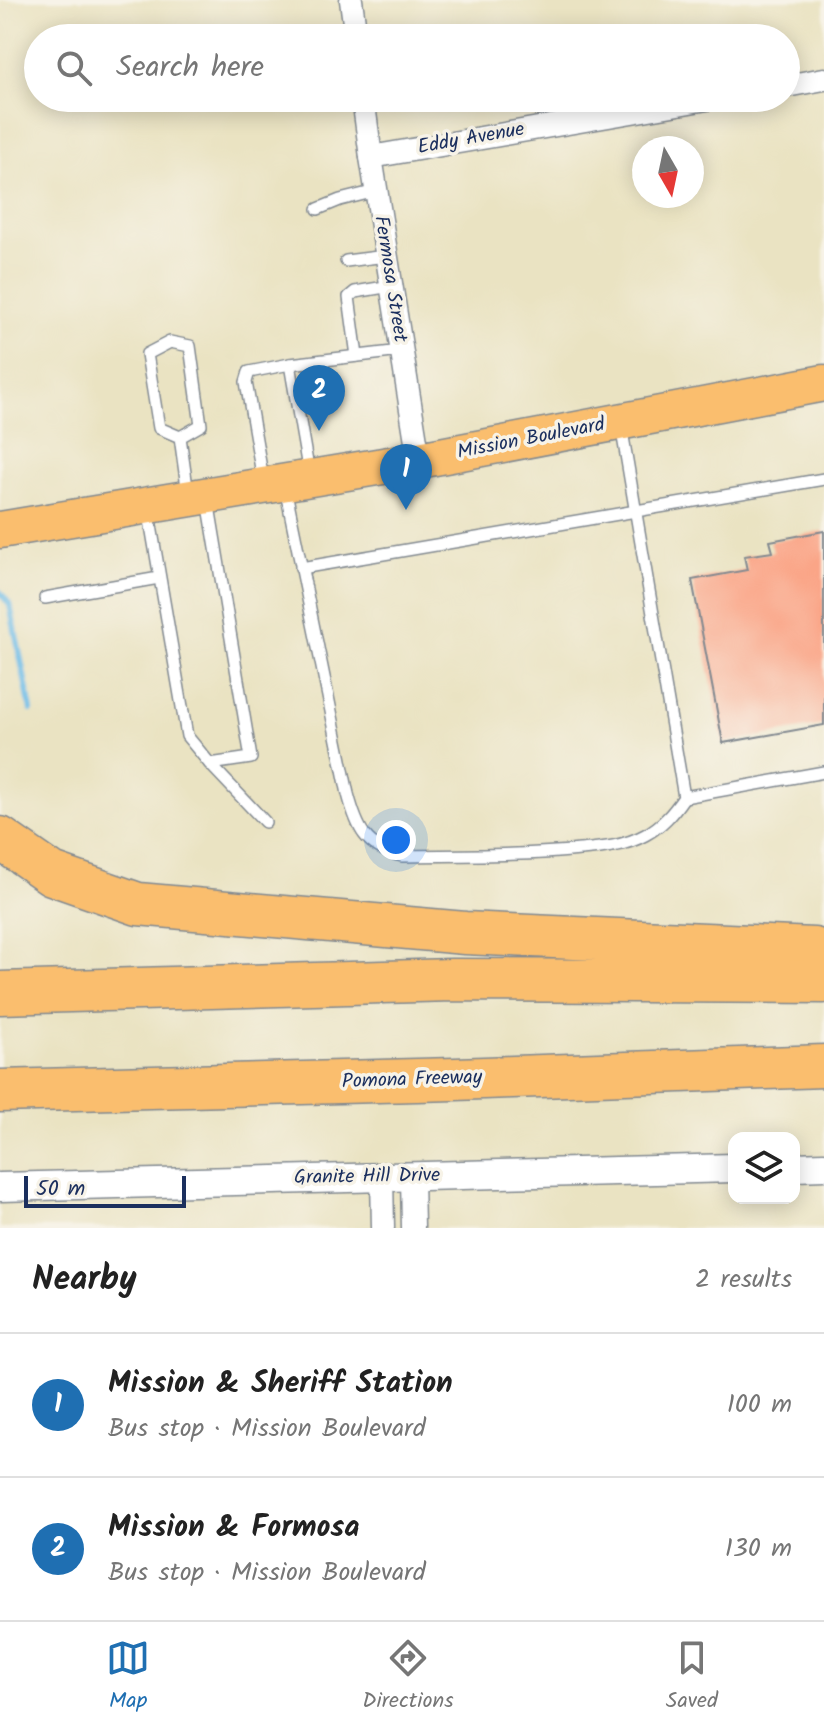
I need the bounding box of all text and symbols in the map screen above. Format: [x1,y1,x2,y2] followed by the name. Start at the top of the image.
[24,24,800,112] search box
[116,44,264,92] text: Search here
[52,46,96,90] icon: search
[415,114,527,164] street label: Eddy Avenue
[632,136,704,208] north arrow
[364,213,416,345] street label: Fermosa Street
[293,365,345,431] pin: 2
[454,409,609,469] street label: Mission Boulevard
[380,444,432,510] pin: 1
[376,820,416,860] your location
[341,1062,483,1098] street label: Pomona Freeway
[728,1132,800,1204] map controls
[728,1132,800,1204] button: layers
[294,1160,440,1194] street label: Granite Hill Drive
[24,1172,186,1208] scale bar
[36,1172,85,1207] text: 50 m
[32,1253,137,1307] text: Nearby
[695,1259,792,1301] text: 2 results
[108,1360,453,1408] text: Mission & Sheriff Station
[54,1384,62,1426] text: 1
[727,1384,792,1426] text: 100 m
[108,1408,426,1450] text: Bus stop · Mission Boulevard
[108,1504,360,1552] text: Mission & Formosa
[50,1528,66,1570] text: 2
[725,1528,792,1570] text: 130 m
[108,1552,426,1594] text: Bus stop · Mission Boulevard
[106,1636,150,1719] tab: Map
[362,1636,454,1719] tab: Directions
[666,1636,718,1719] tab: Saved

